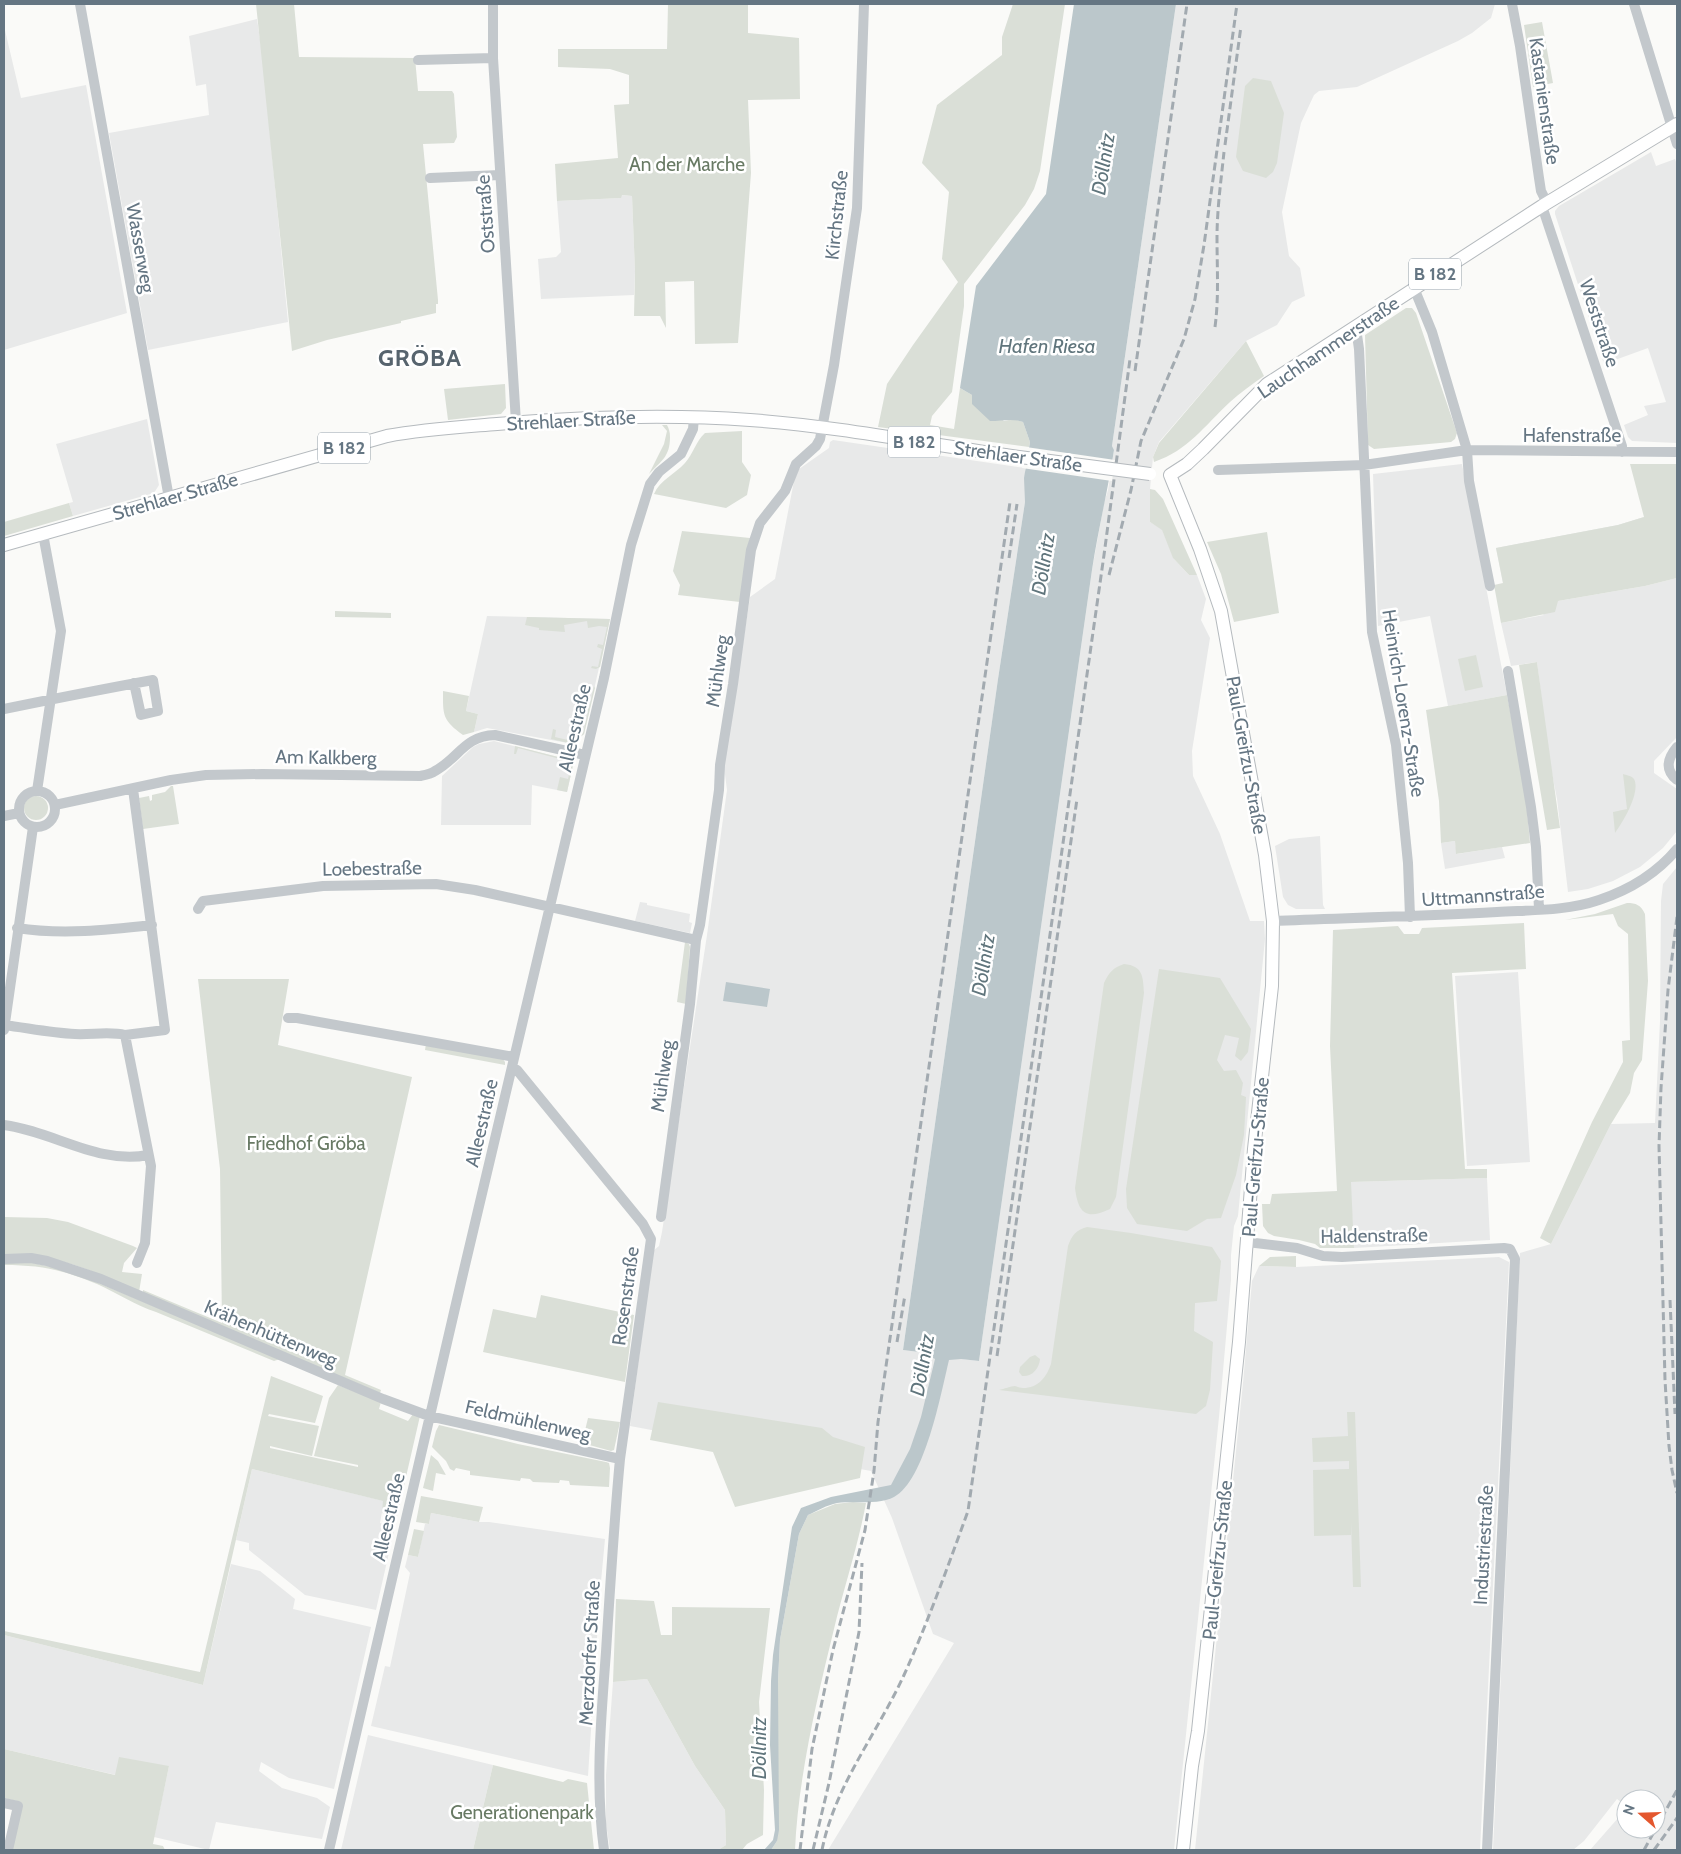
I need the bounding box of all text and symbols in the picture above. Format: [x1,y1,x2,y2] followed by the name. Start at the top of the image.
[1524,36,1565,166] street label: Kastanienstraße
[1086,131,1120,197] water label: Döllnitz
[629,153,745,176] park label: An der Marche
[820,169,853,261] street label: Kirchstraße
[471,174,500,254] street label: Oststraße
[121,201,160,295] street label: Wasserweg
[1409,258,1461,290] road number: B 182
[1575,276,1625,370] street label: Weststraße
[1253,291,1404,403] street label: Lauchhammerstraße
[999,334,1095,358] water label: Hafen Riesa
[378,343,462,372] district label: GRÖBA
[506,406,637,435] street label: Strehlaer Straße
[1523,424,1622,447] street label: Hafenstraße
[888,427,940,458] road number: B 182
[318,432,370,463] road number: B 182
[952,436,1084,477] street label: Strehlaer Straße
[110,468,241,525] street label: Strehlaer Straße
[1026,531,1060,597] water label: Döllnitz
[1377,608,1430,799] street label: Heinrich-Lorenz-Straße
[701,633,734,709] street label: Mühlweg
[1221,674,1272,836] street label: Paul-Greifzu-Straße
[553,682,596,774] street label: Alleestraße
[275,745,377,770] street label: Am Kalkberg
[322,856,422,881] street label: Loebestraße
[1421,880,1546,911] street label: Uttmannstraße
[966,932,1000,998] water label: Döllnitz
[646,1038,679,1114] street label: Mühlweg
[1237,1076,1274,1238] street label: Paul-Greifzu-Straße
[460,1077,503,1169] street label: Alleestraße
[246,1132,366,1155] park label: Friedhof Gröba
[1320,1223,1428,1248] street label: Haldenstraße
[607,1245,644,1347] street label: Rosenstraße
[201,1295,341,1372] street label: Krähenhüttenweg
[905,1332,939,1398] water label: Döllnitz
[463,1395,593,1446] street label: Feldmühlenweg
[367,1471,410,1563] street label: Alleestraße
[1198,1479,1237,1641] street label: Paul-Greifzu-Straße
[1469,1484,1498,1605] street label: Industriestraße
[574,1579,605,1726] street label: Merzdorfer Straße
[747,1716,771,1779] water label: Döllnitz
[1616,1789,1666,1839] north arrow
[450,1801,594,1824] park label: Generationenpark
[1619,1802,1639,1817] text: N

